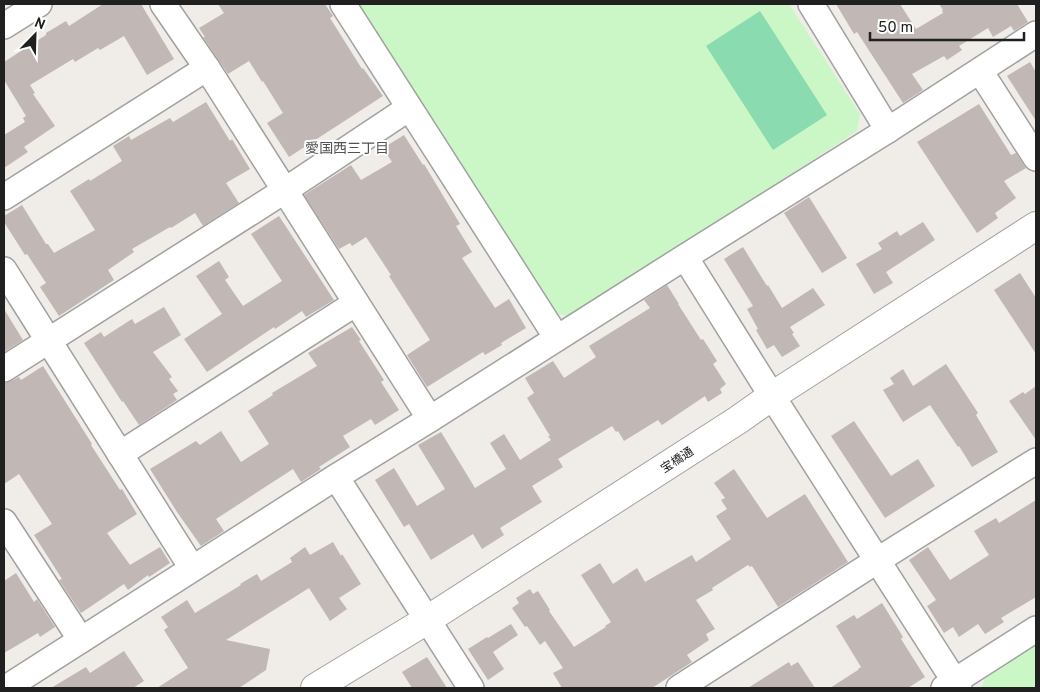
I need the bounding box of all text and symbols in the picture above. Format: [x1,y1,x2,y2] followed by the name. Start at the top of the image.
[10,10,60,60] north arrow
[870,10,1024,42] scale bar
[32,15,47,34] text: N
[878,19,913,38] text: 50 m
[305,141,389,158] district label: 愛国西三丁目
[658,444,697,477] street label: 宝橋通

